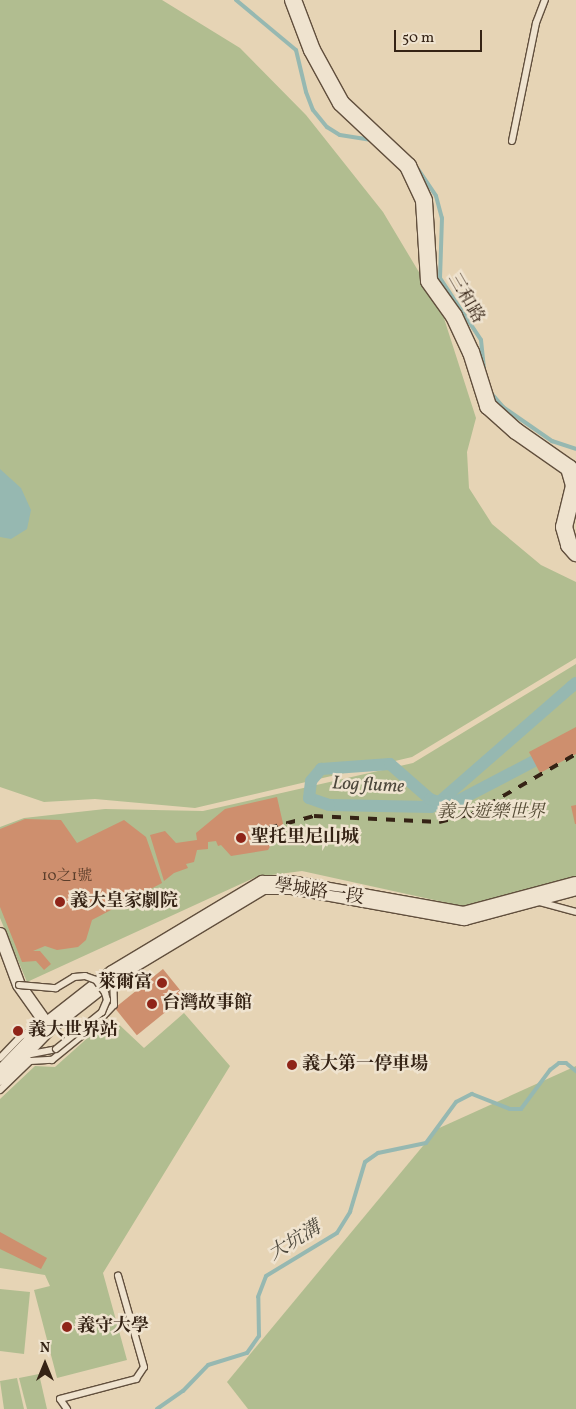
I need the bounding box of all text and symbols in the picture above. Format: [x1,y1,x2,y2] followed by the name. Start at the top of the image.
[396,20,484,52] scale bar
[402,28,434,49] text: 50 m
[442,270,488,328] street label: 三和路
[331,773,405,799] water label: Log flume
[437,802,545,824] park label: 義大遊樂世界
[251,827,359,849] place label: 聖托里尼山城
[235,832,247,844] marker: 聖托里尼山城
[42,868,92,886] house number: 10之1號
[273,876,365,910] street label: 學城路一段
[70,891,178,913] place label: 義大皇家劇院
[54,896,66,908] marker: 義大皇家劇院
[98,972,152,994] place label: 萊爾富
[156,977,168,989] marker: 萊爾富
[162,993,252,1015] place label: 台灣故事館
[146,998,158,1010] marker: 台灣故事館
[28,1020,118,1042] place label: 義大世界站
[12,1025,24,1037] marker: 義大世界站
[302,1054,428,1076] place label: 義大第一停車場
[286,1059,298,1071] marker: 義大第一停車場
[265,1218,325,1266] water label: 大坑溝
[77,1316,149,1338] place label: 義守大學
[61,1321,73,1333] marker: 義守大學
[20,1339,70,1389] north arrow
[40,1339,50,1358] text: N

